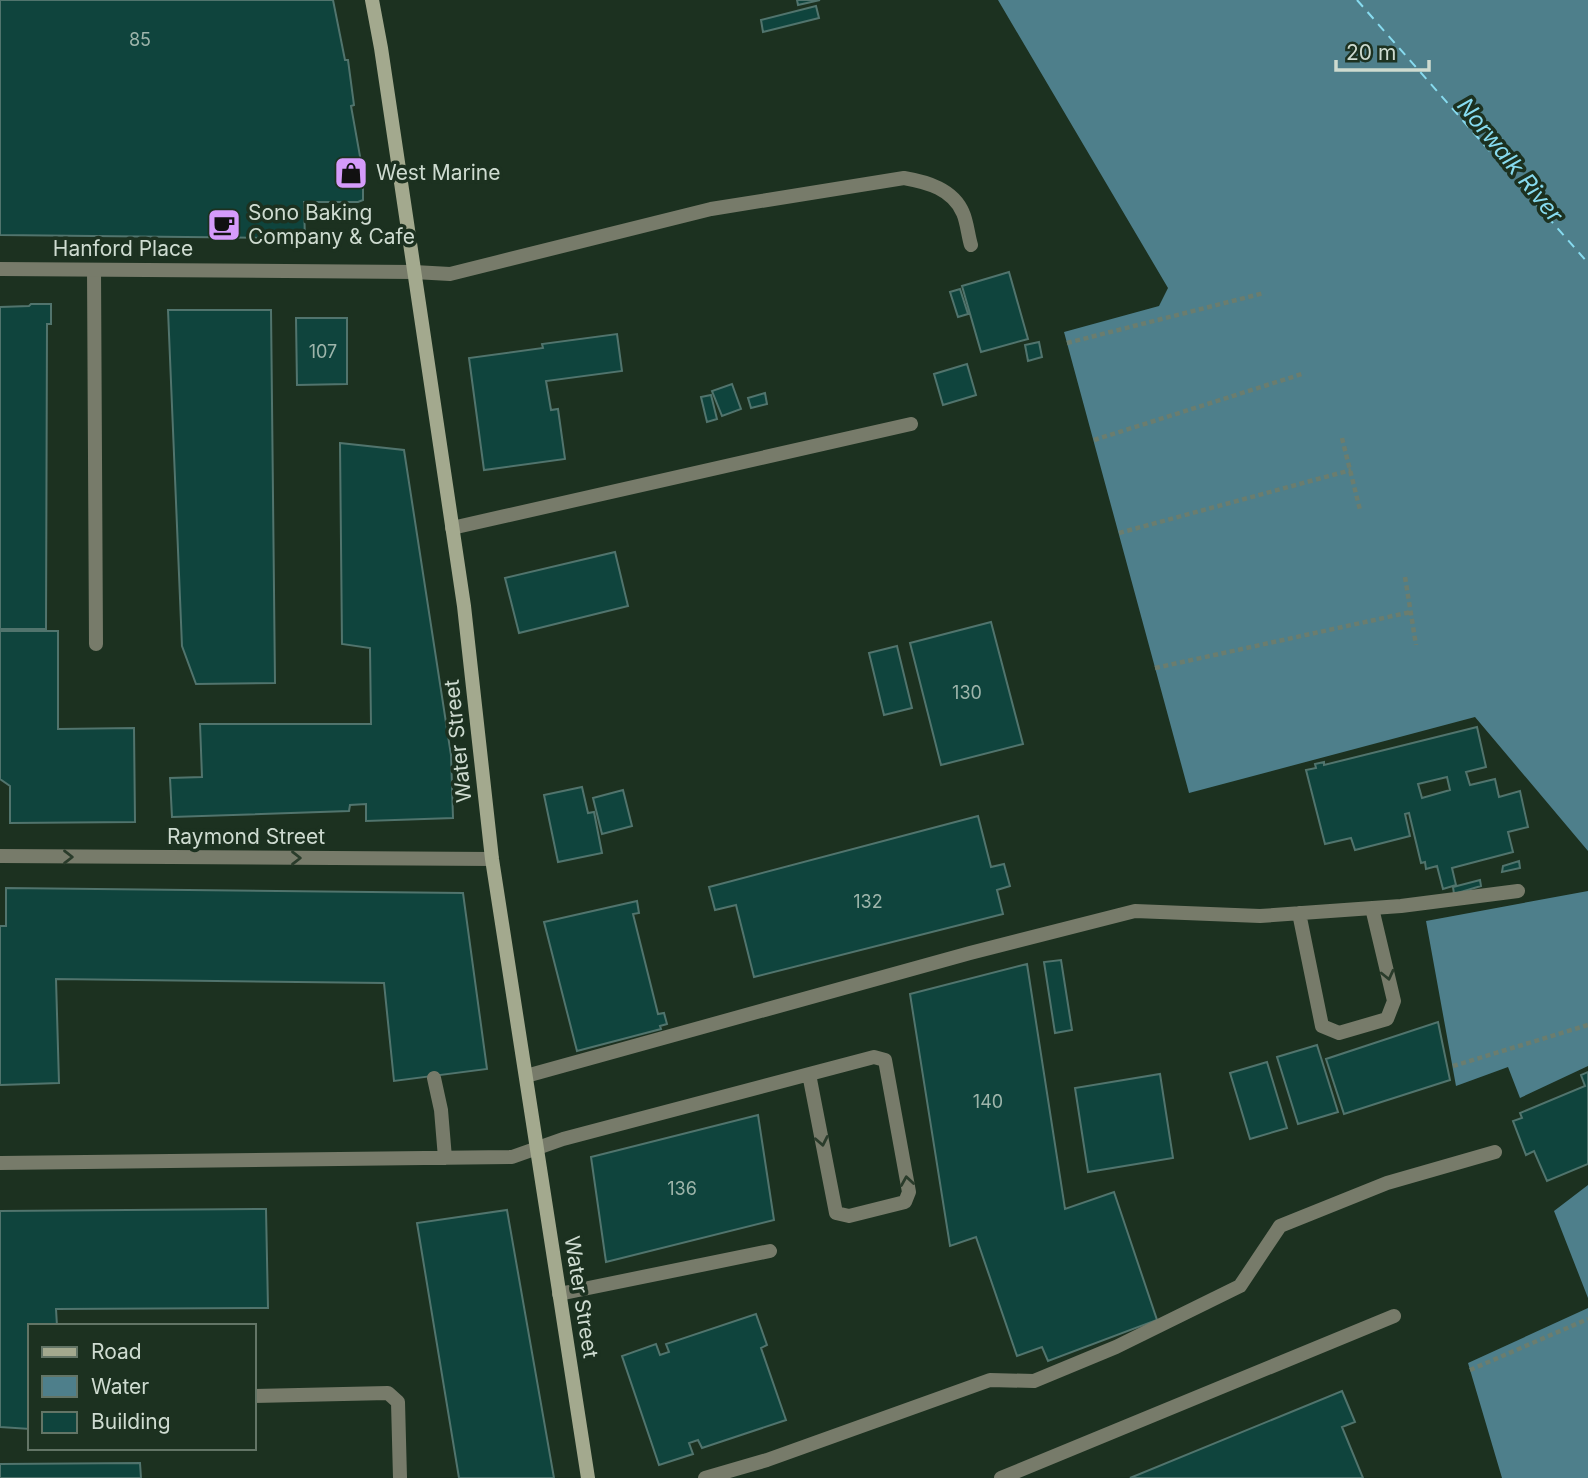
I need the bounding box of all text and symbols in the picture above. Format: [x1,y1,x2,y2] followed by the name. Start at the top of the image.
[1336,28,1429,72] scale bar
[129,29,151,50] house number: 85
[1346,40,1396,65] text: 20 m
[1451,92,1570,229] water label: Norwalk River
[332,154,370,192] shop icon: West Marine
[376,160,500,185] place label: West Marine
[248,200,415,249] place label: Sono Baking Company & Cafe
[205,206,243,244] cafe icon: Sono Baking Company & Cafe
[53,236,193,261] street label: Hanford Place
[309,341,337,362] house number: 107
[439,678,476,804] street label: Water Street
[952,682,982,703] house number: 130
[167,824,325,849] street label: Raymond Street
[63,849,74,864] one-way arrow
[291,850,301,866] one-way arrow
[853,891,883,912] house number: 132
[1380,969,1394,981] one-way arrow
[973,1091,1003,1112] house number: 140
[814,1135,829,1147] one-way arrow
[900,1175,915,1187] one-way arrow
[667,1178,697,1199] house number: 136
[559,1234,604,1360] street label: Water Street
[28,1324,256,1450] legend
[91,1339,142,1364] text: Road
[91,1374,149,1399] text: Water
[91,1409,171,1434] text: Building

